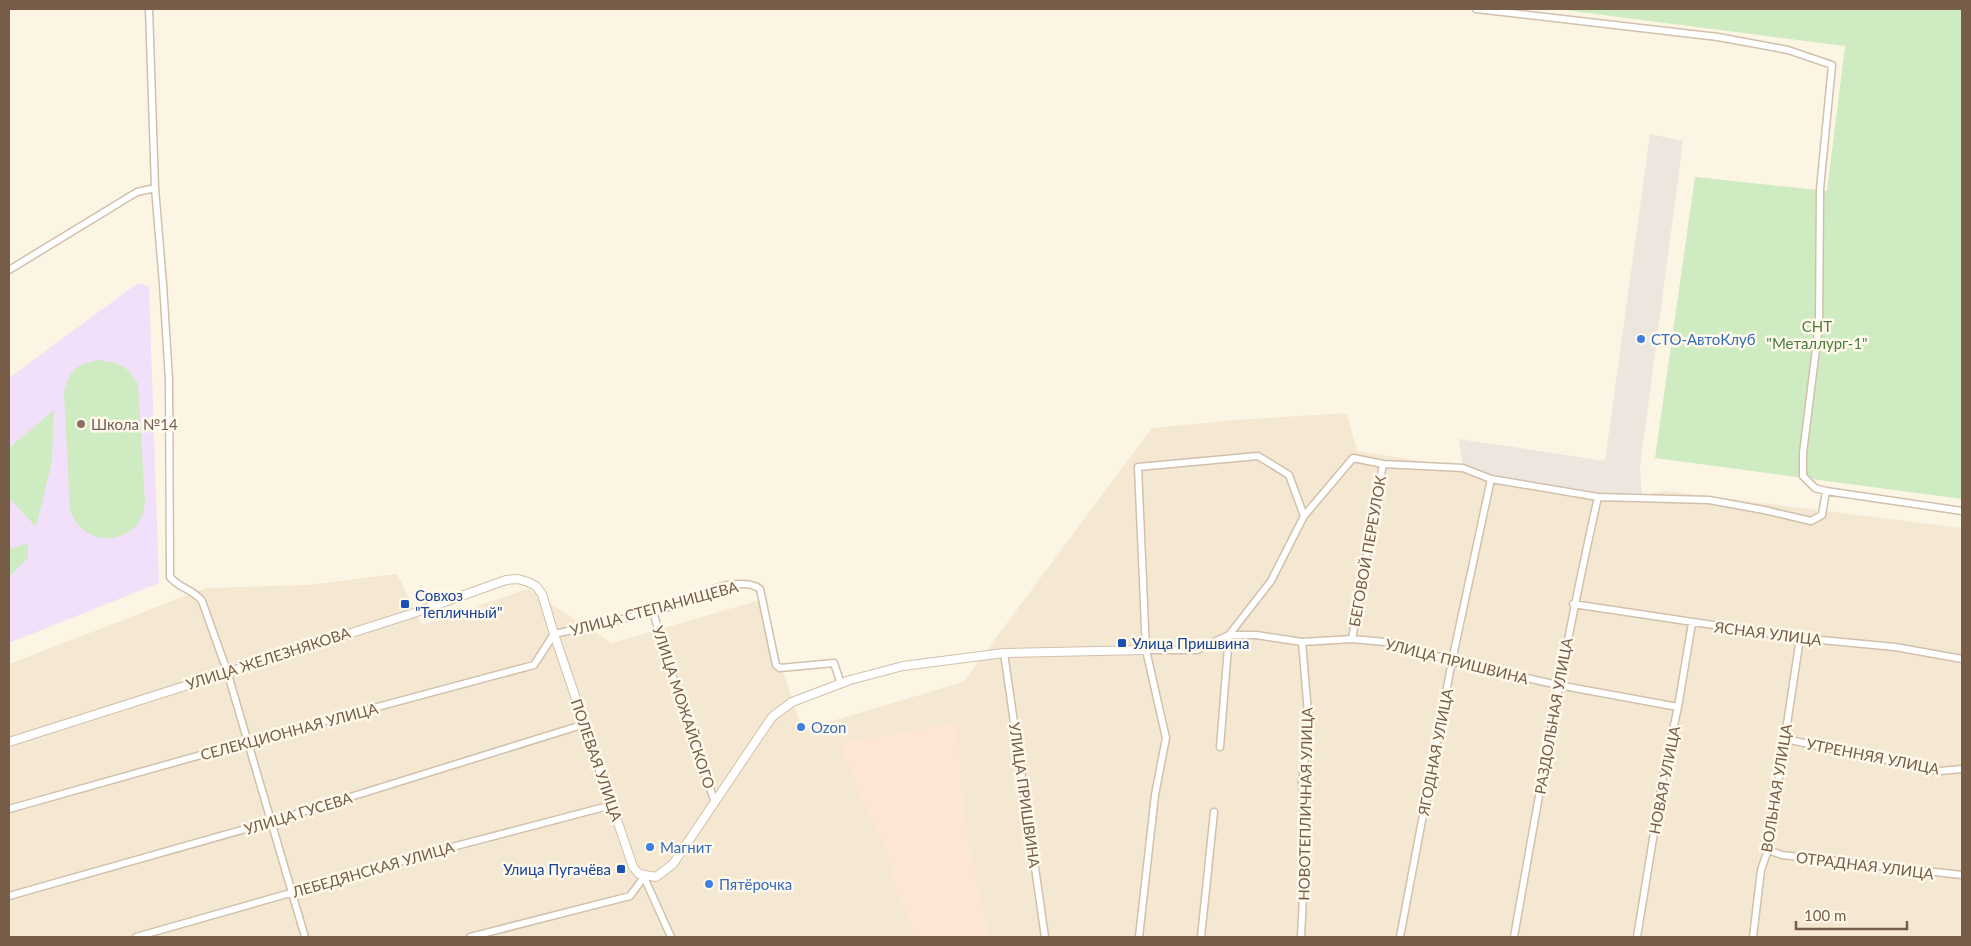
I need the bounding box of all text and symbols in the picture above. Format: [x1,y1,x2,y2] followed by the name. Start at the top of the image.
[1766,317,1868,352] park label: СНТ "Металлург-1"
[1651,330,1756,348] place label: СТО-АвтоКлуб
[1635,333,1647,345] marker: СТО-АвтоКлуб
[91,415,178,433] place label: Школа №14
[75,418,87,430] marker: Школа №14
[1345,474,1389,628] street label: БЕГОВОЙ ПЕРЕУЛОК
[568,577,741,639] street label: УЛИЦА СТЕПАНИЩЕВА
[415,586,503,621] place label: Совхоз "Тепличный"
[399,598,411,610] marker: Совхоз "Тепличный"
[1712,617,1824,649] street label: ЯСНАЯ УЛИЦА
[184,623,353,693] street label: УЛИЦА ЖЕЛЕЗНЯКОВА
[649,623,719,791] street label: УЛИЦА МОЖАЙСКОГО
[1132,634,1249,652] place label: Улица Пришвина
[1384,634,1531,688] street label: УЛИЦА ПРИШВИНА
[1530,636,1576,795] street label: РАЗДОЛЬНАЯ УЛИЦА
[1116,637,1128,649] marker: Улица Пришвина
[1414,686,1456,818] street label: ЯГОДНАЯ УЛИЦА
[568,696,627,824] street label: ПОЛЕВАЯ УЛИЦА
[198,698,381,763] street label: СЕЛЕКЦИОННАЯ УЛИЦА
[1294,706,1316,901] street label: НОВОТЕПЛИЧНАЯ УЛИЦА
[811,718,846,736] place label: Ozon
[795,721,807,733] marker: Ozon
[1006,721,1044,870] street label: УЛИЦА ПРИШВИНА
[1757,722,1795,853] street label: ВОЛЬНАЯ УЛИЦА
[1645,724,1683,836] street label: НОВАЯ УЛИЦА
[1805,734,1942,778] street label: УТРЕННЯЯ УЛИЦА
[242,788,355,838] street label: УЛИЦА ГУСЕВА
[289,837,457,901] street label: ЛЕБЕДЯНСКАЯ УЛИЦА
[660,838,712,856] place label: Магнит
[644,841,656,853] marker: Магнит
[1795,848,1936,882] street label: ОТРАДНАЯ УЛИЦА
[503,860,611,878] place label: Улица Пугачёва
[615,863,627,875] marker: Улица Пугачёва
[719,875,792,893] place label: Пятёрочка
[703,878,715,890] marker: Пятёрочка
[1796,898,1907,930] scale bar
[1804,906,1846,924] text: 100 m

